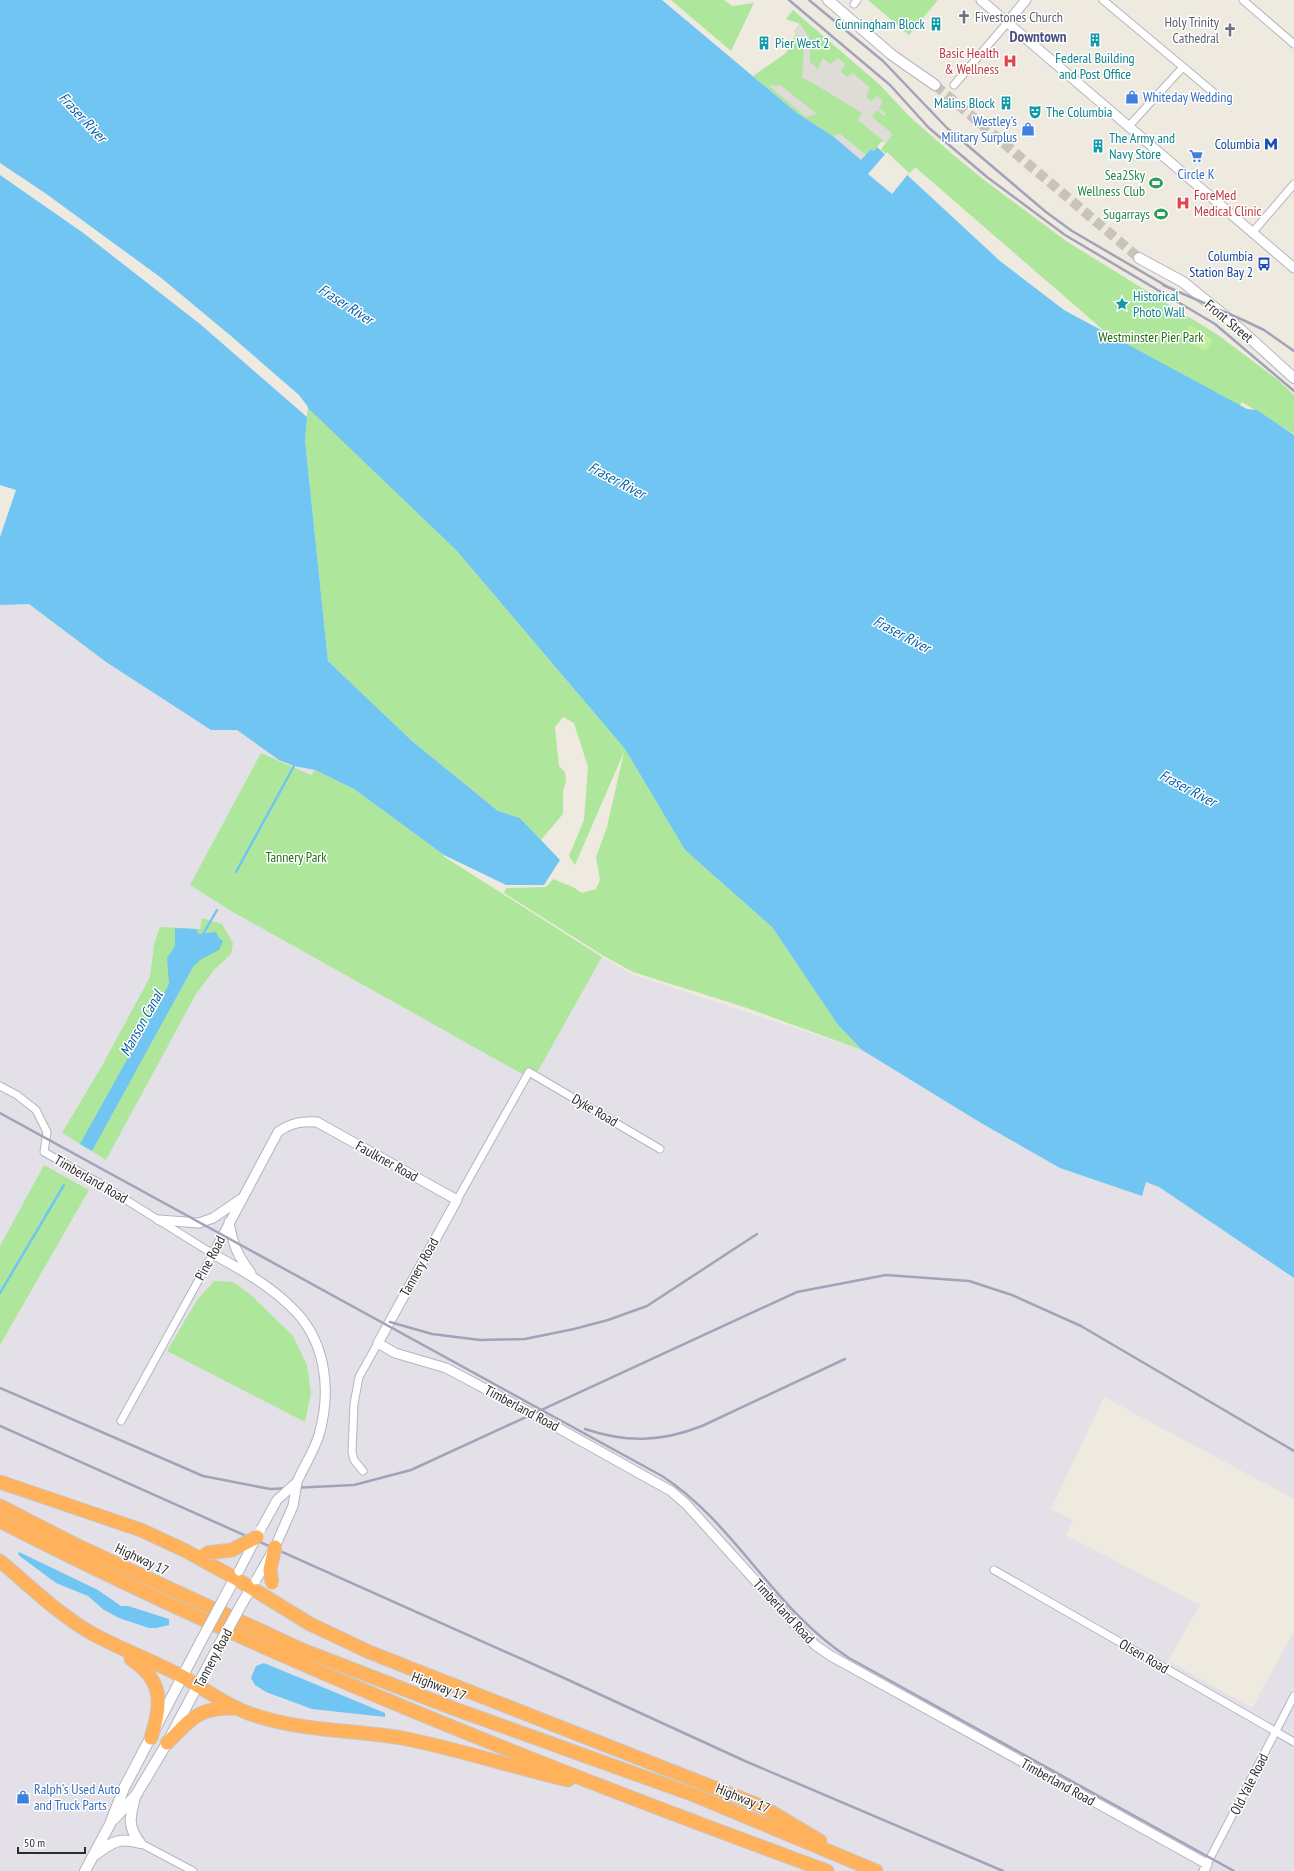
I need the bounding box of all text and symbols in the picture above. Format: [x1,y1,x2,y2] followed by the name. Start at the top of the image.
[975,8,1063,26] place label: Fivestones Church
[956,9,972,25] church icon: Fivestones Church
[1165,13,1220,47] place label: Holy Trinity Cathedral
[835,15,926,33] place label: Cunningham Block
[928,16,944,32] building icon: Cunningham Block
[1222,22,1238,38] church icon: Holy Trinity Cathedral
[1010,27,1067,46] district label: Downtown
[1087,32,1103,48] building icon: Federal Building and Post Office
[775,34,829,52] place label: Pier West 2
[756,35,772,51] building icon: Pier West 2
[939,44,999,78] place label: Basic Health & Wellness
[1055,49,1135,83] place label: Federal Building and Post Office
[1002,53,1018,69] hospital icon: Basic Health & Wellness
[55,88,112,147] water label: Fraser River
[1143,88,1232,106] place label: Whiteday Wedding
[1124,89,1140,105] shop icon: Whiteday Wedding
[934,94,996,112] place label: Malins Block
[998,95,1014,111] building icon: Malins Block
[1046,103,1112,121] place label: The Columbia
[1027,104,1043,120] theatre icon: The Columbia
[942,112,1017,146] place label: Westley's Military Surplus
[1020,121,1036,137] shop icon: Westley's Military Surplus
[1109,129,1175,163] place label: The Army and Navy Store
[1215,135,1260,153] place label: Columbia
[1263,136,1279,152] metro station icon: Columbia
[1090,138,1106,154] building icon: The Army and Navy Store
[1188,148,1204,164] supermarket icon: Circle K
[1177,165,1215,183] place label: Circle K
[1078,166,1146,200] place label: Sea2Sky Wellness Club
[1148,175,1164,191] sports icon: Sea2Sky Wellness Club
[1194,186,1262,220] place label: ForeMed Medical Clinic
[1175,195,1191,211] hospital icon: ForeMed Medical Clinic
[1103,205,1150,223] place label: Sugarrays
[1153,206,1169,222] sports icon: Sugarrays
[1189,247,1253,281] place label: Columbia Station Bay 2
[1256,256,1272,272] bus stop icon: Columbia Station Bay 2
[315,279,379,330] water label: Fraser River
[1133,287,1186,321] place label: Historical Photo Wall
[1114,296,1130,312] place icon: Historical Photo Wall
[1201,296,1257,347] street label: Front Street
[1098,328,1204,346] park label: Westminster Pier Park
[585,457,650,504] water label: Fraser River
[870,611,935,658] water label: Fraser River
[1156,765,1221,812] water label: Fraser River
[265,848,327,866] park label: Tannery Park
[115,986,168,1059] water label: Manson Canal
[569,1090,621,1130] street label: Dyke Road
[353,1136,421,1186] street label: Faulkner Road
[51,1151,131,1207] street label: Timberland Road
[191,1233,229,1283] street label: Pine Road
[396,1235,442,1299] street label: Tannery Road
[482,1381,562,1435] street label: Timberland Road
[112,1539,172,1579] street label: Highway 17
[749,1575,819,1647] street label: Timberland Road
[190,1625,236,1691] street label: Tannery Road
[1116,1635,1172,1677] street label: Olsen Road
[409,1667,469,1705] street label: Highway 17
[1226,1750,1272,1818] street label: Old Yale Road
[1018,1754,1098,1810] street label: Timberland Road
[713,1779,773,1817] street label: Highway 17
[34,1780,120,1814] place label: Ralph's Used Auto and Truck Parts
[15,1789,31,1805] shop icon: Ralph's Used Auto and Truck Parts
[18,1829,85,1855] scale bar
[24,1835,45,1850] text: 50 m

